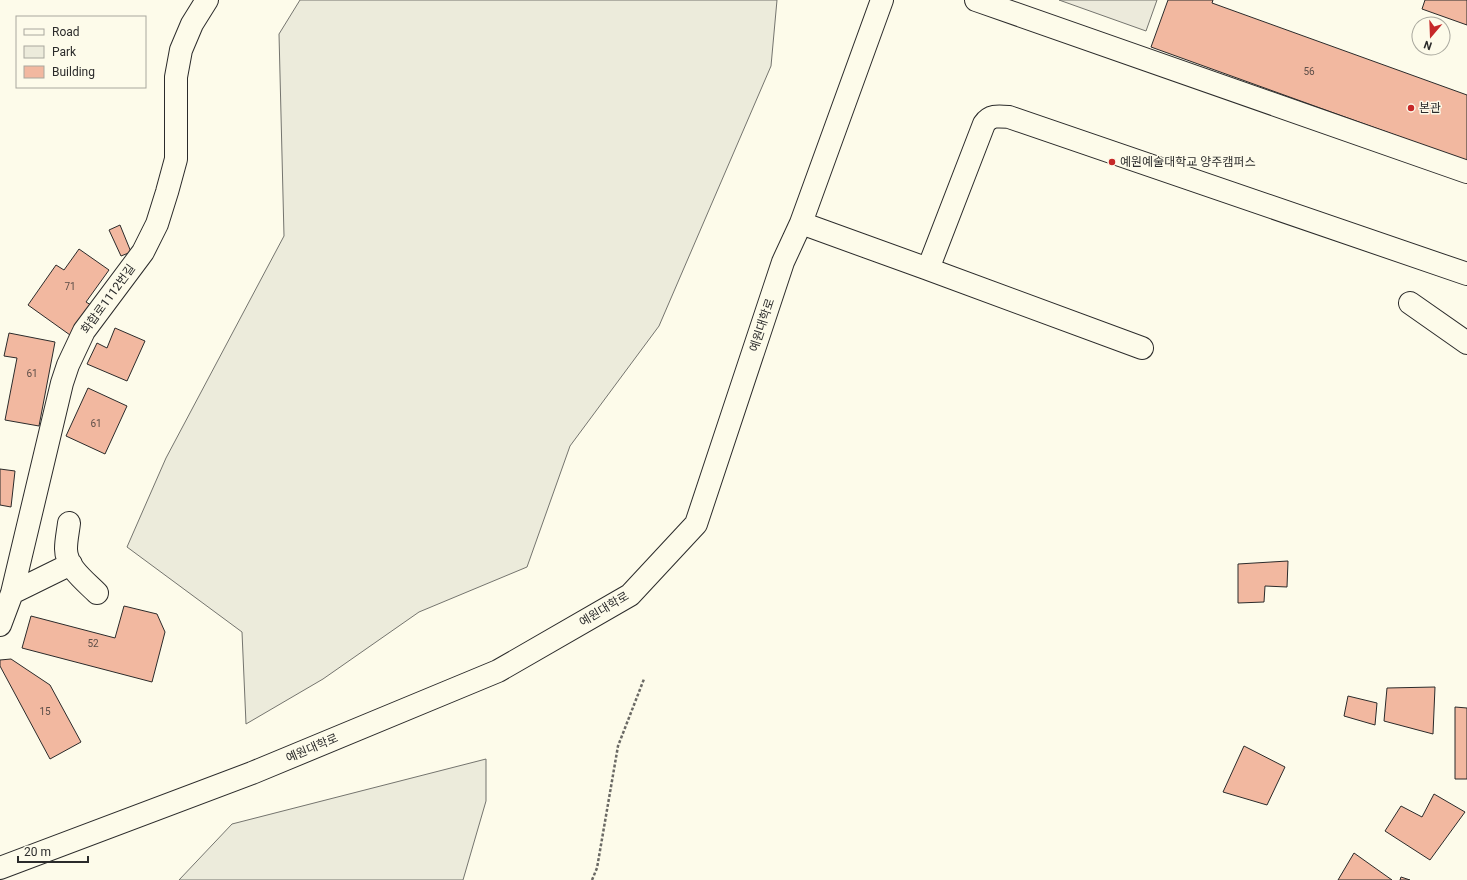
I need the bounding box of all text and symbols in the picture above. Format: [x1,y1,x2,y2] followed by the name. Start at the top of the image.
[16,16,146,88] legend
[1411,16,1451,56] north arrow
[52,25,80,39] text: Road
[1422,37,1434,52] text: N
[52,45,77,59] text: Park
[52,65,95,79] text: Building
[1303,66,1315,77] house number: 56
[1419,101,1441,115] place label: 본관
[1406,103,1416,113] marker: 본관
[1120,155,1255,169] place label: 예원예술대학교 양주캠퍼스
[1107,157,1117,167] marker: 예원예술대학교 양주캠퍼스
[78,262,138,336] street label: 화합로1112번길
[64,281,76,292] house number: 71
[747,297,777,353] street label: 예원대학로
[26,368,38,379] house number: 61
[90,418,102,429] house number: 61
[577,589,631,629] street label: 예원대학로
[87,638,99,649] house number: 52
[39,706,51,717] house number: 15
[284,731,340,765] street label: 예원대학로
[18,838,88,864] scale bar
[24,845,51,859] text: 20 m

